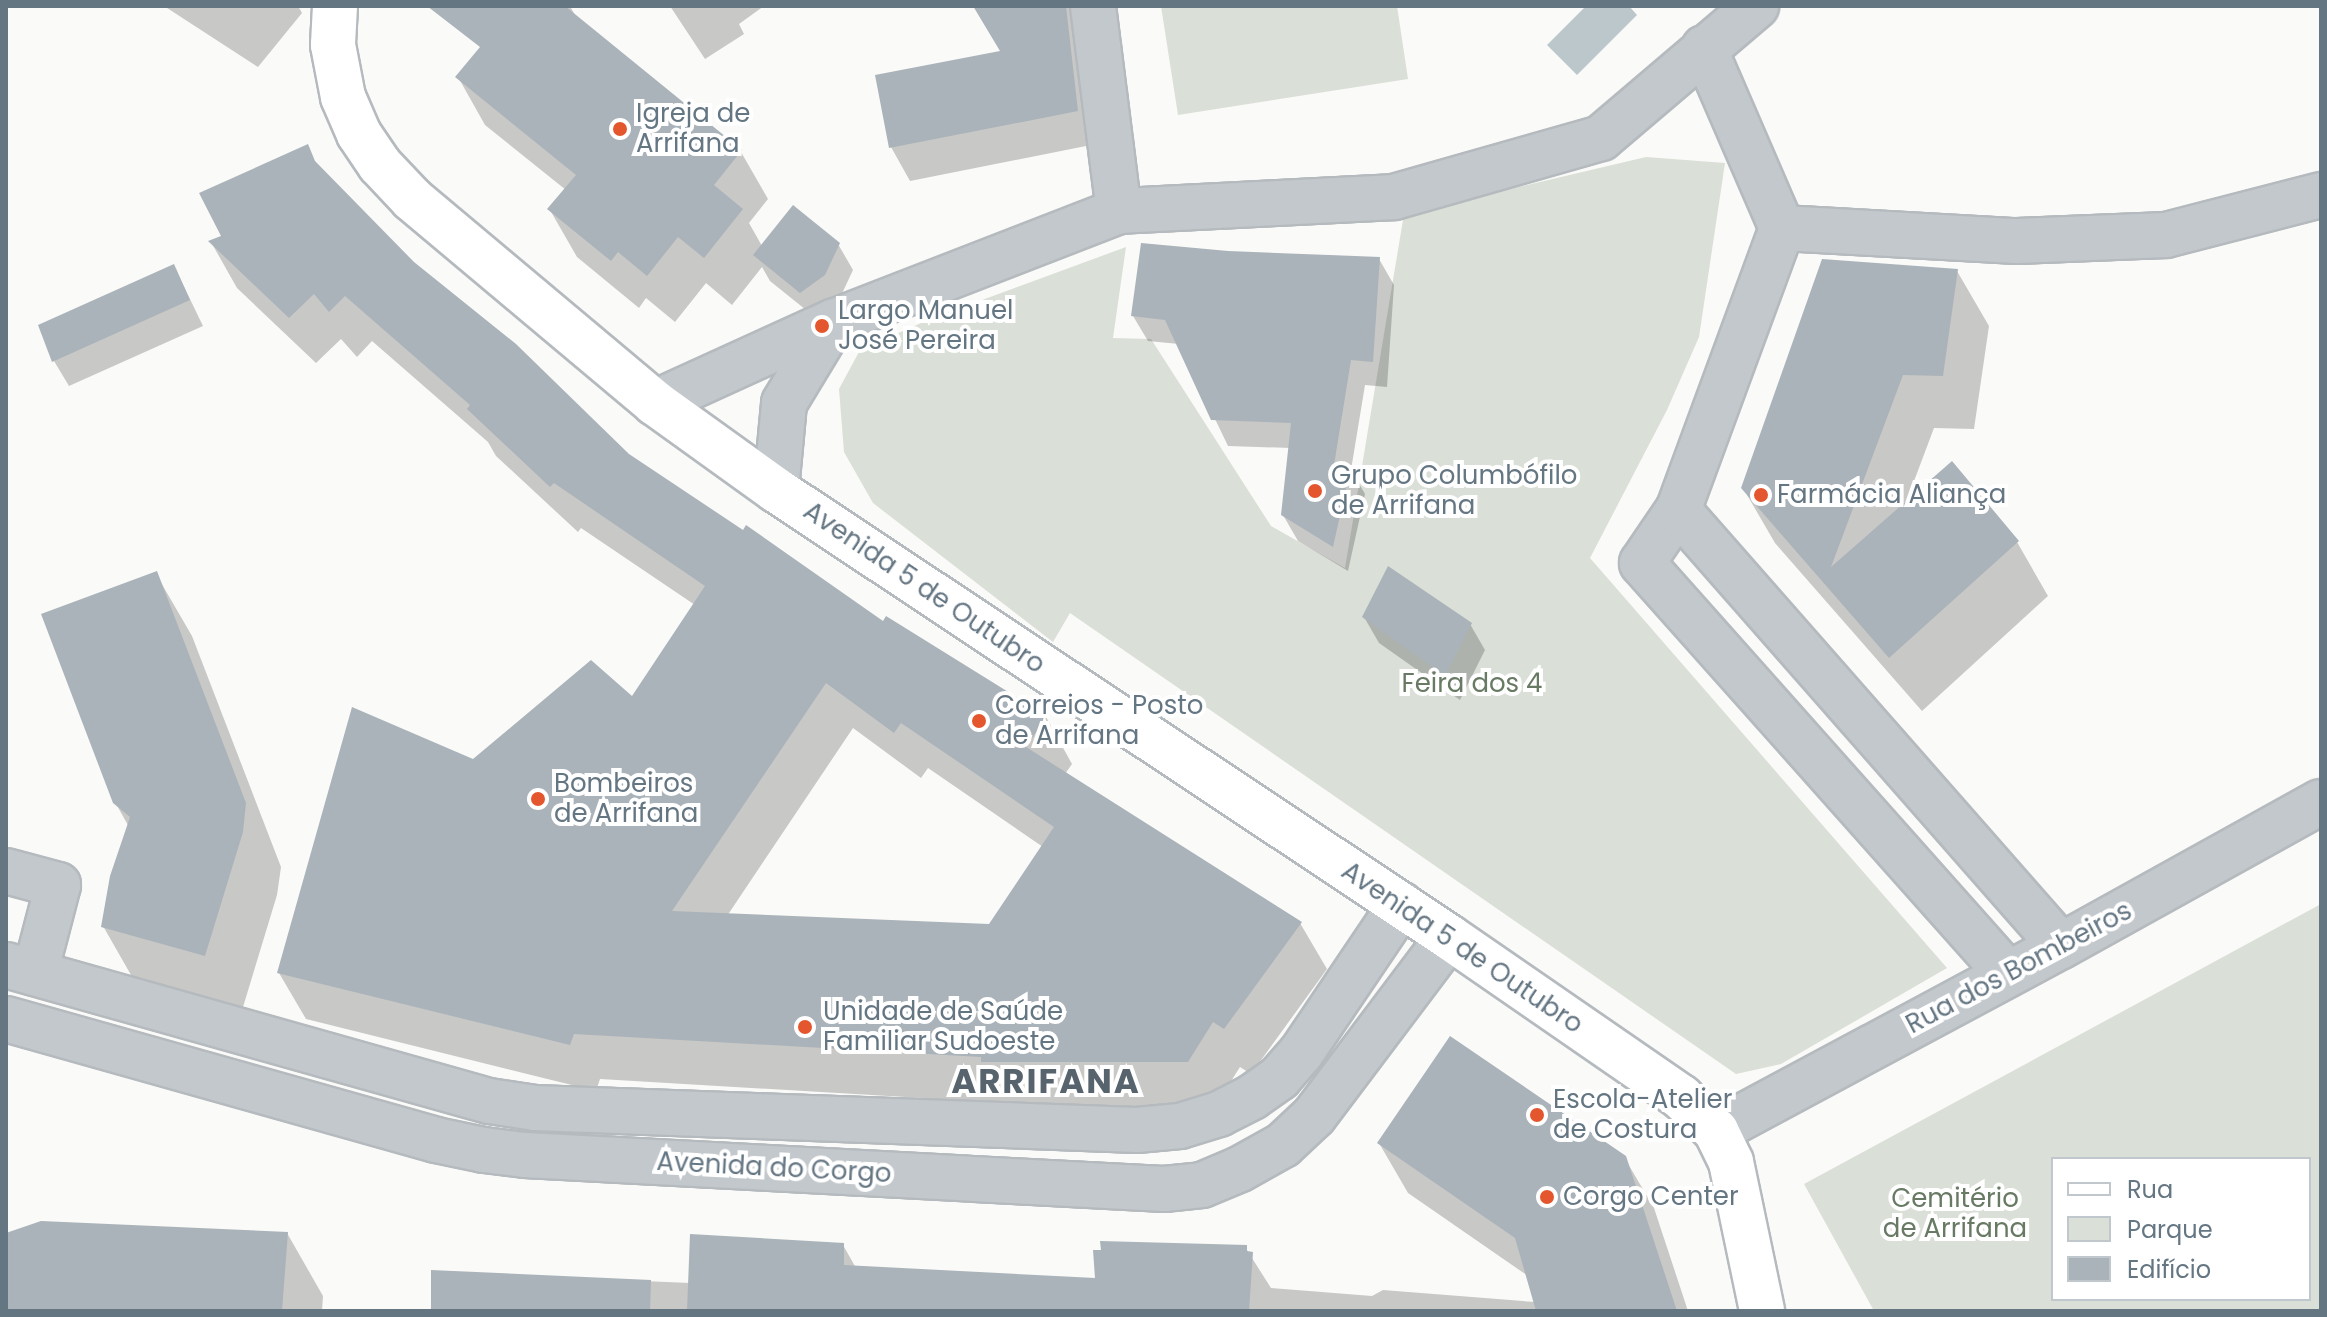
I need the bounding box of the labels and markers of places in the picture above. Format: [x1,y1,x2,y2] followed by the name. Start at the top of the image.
[636,98,750,160] place label: Igreja de Arrifana
[611,120,629,138] marker: Igreja de Arrifana
[838,295,1013,356] place label: Largo Manuel José Pereira
[813,317,831,335] marker: Largo Manuel José Pereira
[1331,460,1577,522] place label: Grupo Columbófilo de Arrifana
[1777,479,2006,511] place label: Farmácia Aliança
[1306,482,1324,500] marker: Grupo Columbófilo de Arrifana
[1752,486,1770,504] marker: Farmácia Aliança
[995,690,1203,752] place label: Correios - Posto de Arrifana
[970,712,988,730] marker: Correios - Posto de Arrifana
[554,768,698,830] place label: Bombeiros de Arrifana
[529,790,547,808] marker: Bombeiros de Arrifana
[823,996,1063,1058] place label: Unidade de Saúde Familiar Sudoeste
[794,1016,816,1038] marker: Unidade de Saúde Familiar Sudoeste
[1553,1084,1732,1146] place label: Escola-Atelier de Costura
[1528,1106,1546,1124] marker: Escola-Atelier de Costura
[1563,1181,1739,1213] place label: Corgo Center
[1538,1188,1556,1206] marker: Corgo Center

